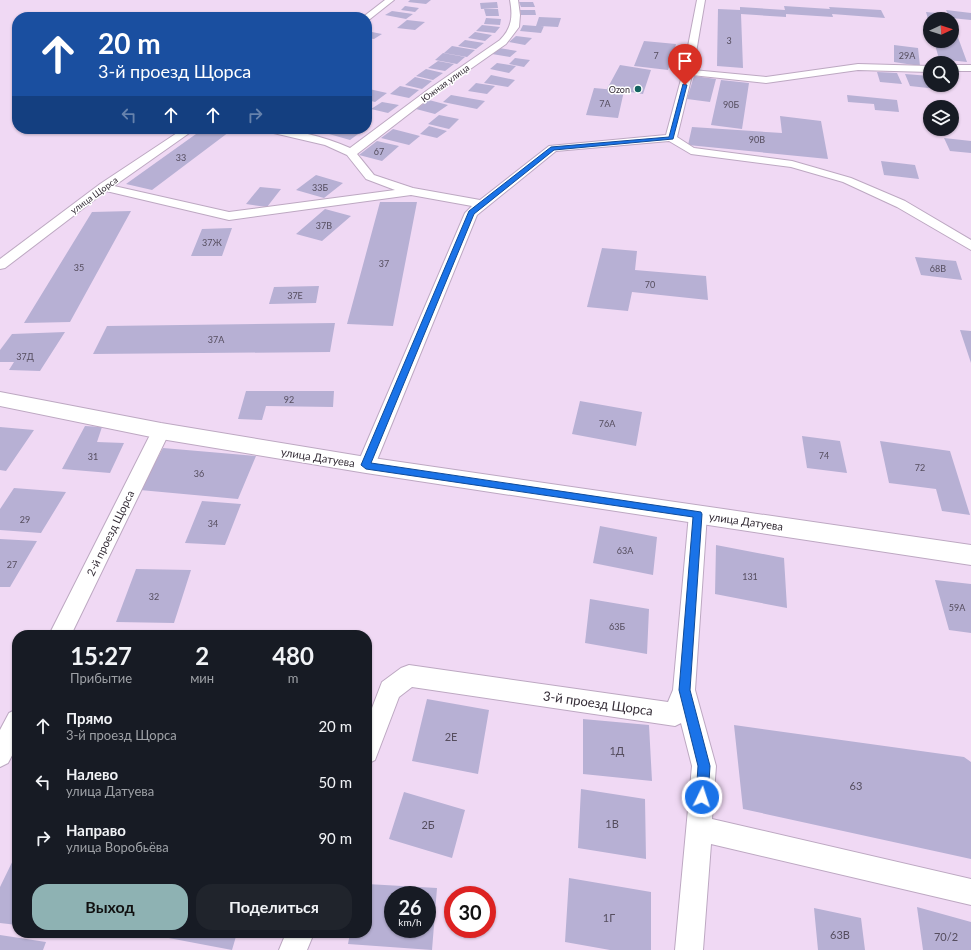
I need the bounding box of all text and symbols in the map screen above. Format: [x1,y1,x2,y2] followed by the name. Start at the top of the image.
[923,12,959,48] north arrow
[923,12,959,136] map controls
[98,26,161,60] text: 20 m
[32,28,84,80] icon: ahead
[726,35,732,46] house number: 3
[668,44,702,85] pin
[653,50,659,61] house number: 7
[674,50,696,72] icon: arrive
[899,50,916,61] house number: 29А
[923,56,959,92] button: search
[98,60,251,82] text: 3-й проезд Щорса
[419,62,471,104] street label: Южная улица
[609,84,630,95] place label: Ozon
[633,84,643,94] marker: Ozon
[599,98,612,109] house number: 7А
[723,99,739,110] house number: 90Б
[923,100,959,136] button: layers
[118,104,140,126] icon: left
[160,104,182,126] icon: ahead
[202,104,224,126] icon: ahead
[244,104,266,126] icon: right
[749,134,765,145] house number: 90В
[374,146,384,157] house number: 67
[176,152,186,163] house number: 33
[68,174,120,216] street label: улица Щорса
[312,182,328,193] house number: 33Б
[316,220,332,231] house number: 37В
[202,237,223,248] house number: 37Ж
[379,258,389,269] house number: 37
[74,262,84,273] house number: 35
[930,263,946,274] house number: 68В
[645,279,655,290] house number: 70
[287,290,303,301] house number: 37Е
[208,334,225,345] house number: 37А
[16,351,34,362] house number: 37Д
[284,394,294,405] house number: 92
[599,418,616,429] house number: 76А
[280,445,356,469] street label: улица Датуева
[819,450,829,461] house number: 74
[88,451,98,462] house number: 31
[915,462,925,473] house number: 72
[194,468,204,479] house number: 36
[84,488,136,578] street label: 2-й проезд Щорса
[708,509,784,533] street label: улица Датуева
[20,514,30,525] house number: 29
[208,518,218,529] house number: 34
[617,545,634,556] house number: 63А
[7,559,17,570] house number: 27
[742,571,758,582] house number: 131
[149,591,159,602] house number: 32
[949,602,966,613] house number: 59А
[609,621,625,632] house number: 63Б
[70,641,132,670] text: 15:27
[195,641,209,670] text: 2
[272,641,314,670] text: 480
[70,670,132,686] text: Прибытие
[190,670,214,686] text: мин
[288,670,298,686] text: m
[542,687,654,719] street label: 3-й проезд Щорса
[66,709,112,727] text: Прямо
[32,715,54,737] icon: ahead
[318,717,352,735] text: 20 m
[66,727,177,743] text: 3-й проезд Щорса
[445,730,457,743] house number: 2Е
[609,744,625,757] house number: 1Д
[66,765,118,783] text: Налево
[32,771,54,793] icon: left
[318,773,352,791] text: 50 m
[681,776,723,818] position arrow
[850,779,862,792] house number: 63
[66,783,154,799] text: улица Датуева
[605,817,619,830] house number: 1В
[421,818,435,831] house number: 2Б
[66,821,126,839] text: Направо
[32,827,54,849] icon: right
[318,829,352,847] text: 90 m
[66,839,169,855] text: улица Воробьёва
[32,884,188,930] button: Выход
[196,884,352,930] button: Поделиться
[444,886,496,938] speed limit sign: 30
[398,895,422,919] text: 26
[603,911,615,924] house number: 1Г
[398,916,422,928] text: km/h
[830,928,850,941] house number: 63В
[934,930,958,943] house number: 70/2

